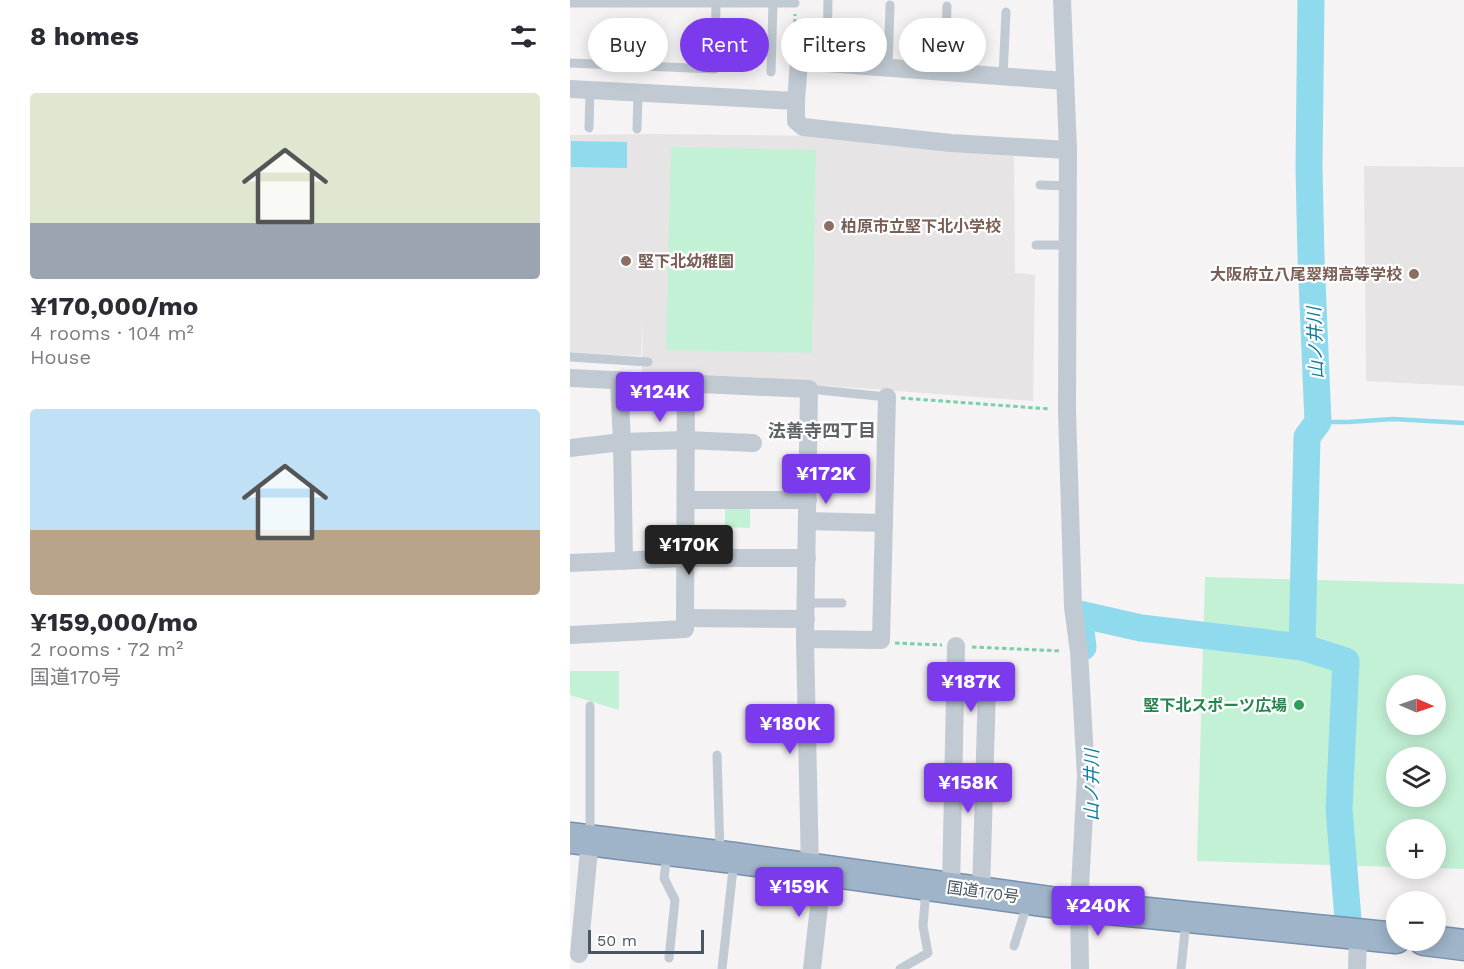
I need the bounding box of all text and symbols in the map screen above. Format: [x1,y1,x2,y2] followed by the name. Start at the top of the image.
[588,18,668,72] chip: Buy
[680,18,769,72] chip: Rent
[781,18,887,72] chip: Filters
[899,18,986,72] chip: New
[507,20,540,53] icon: filters
[30,21,139,51] text: 8 homes
[231,132,339,240] icon: home
[841,217,1001,236] place label: 柏原市立堅下北小学校
[822,219,836,233] marker: 柏原市立堅下北小学校
[638,252,734,271] place label: 堅下北幼稚園
[619,254,633,268] marker: 堅下北幼稚園
[1210,265,1402,284] place label: 大阪府立八尾翠翔高等学校
[1407,267,1421,281] marker: 大阪府立八尾翠翔高等学校
[30,291,198,321] text: ¥170,000/mo
[1303,305,1327,379] water label: 山ノ井川
[30,321,194,345] text: 4 rooms · 104 m²
[30,345,91,369] text: House
[618,372,702,423] pin: ¥124K
[630,379,690,403] text: ¥124K
[768,420,876,441] district label: 法善寺四丁目
[231,448,339,556] icon: home
[784,454,868,505] pin: ¥172K
[796,461,856,485] text: ¥172K
[647,525,731,576] pin: ¥170K
[659,532,719,556] text: ¥170K
[30,607,198,637] text: ¥159,000/mo
[30,637,183,661] text: 2 rooms · 72 m²
[929,662,1013,713] pin: ¥187K
[30,665,121,689] text: 国道170号
[941,669,1001,693] text: ¥187K
[1386,675,1446,735] north arrow
[1386,675,1446,951] map controls
[1143,696,1287,715] place label: 堅下北スポーツ広場
[1292,698,1306,712] marker: 堅下北スポーツ広場
[748,704,832,755] pin: ¥180K
[759,711,821,735] text: ¥180K
[1081,747,1102,821] water label: 山ノ井川
[1386,747,1446,807] button: layers
[926,763,1010,814] pin: ¥158K
[938,770,998,794] text: ¥158K
[1386,819,1446,879] button: +
[757,867,841,918] pin: ¥159K
[769,874,829,898] text: ¥159K
[946,878,1020,906] street label: 国道170号
[1056,886,1140,937] pin: ¥240K
[1386,891,1446,951] button: −
[1066,893,1130,917] text: ¥240K
[588,927,704,954] scale bar
[597,931,637,950] text: 50 m

